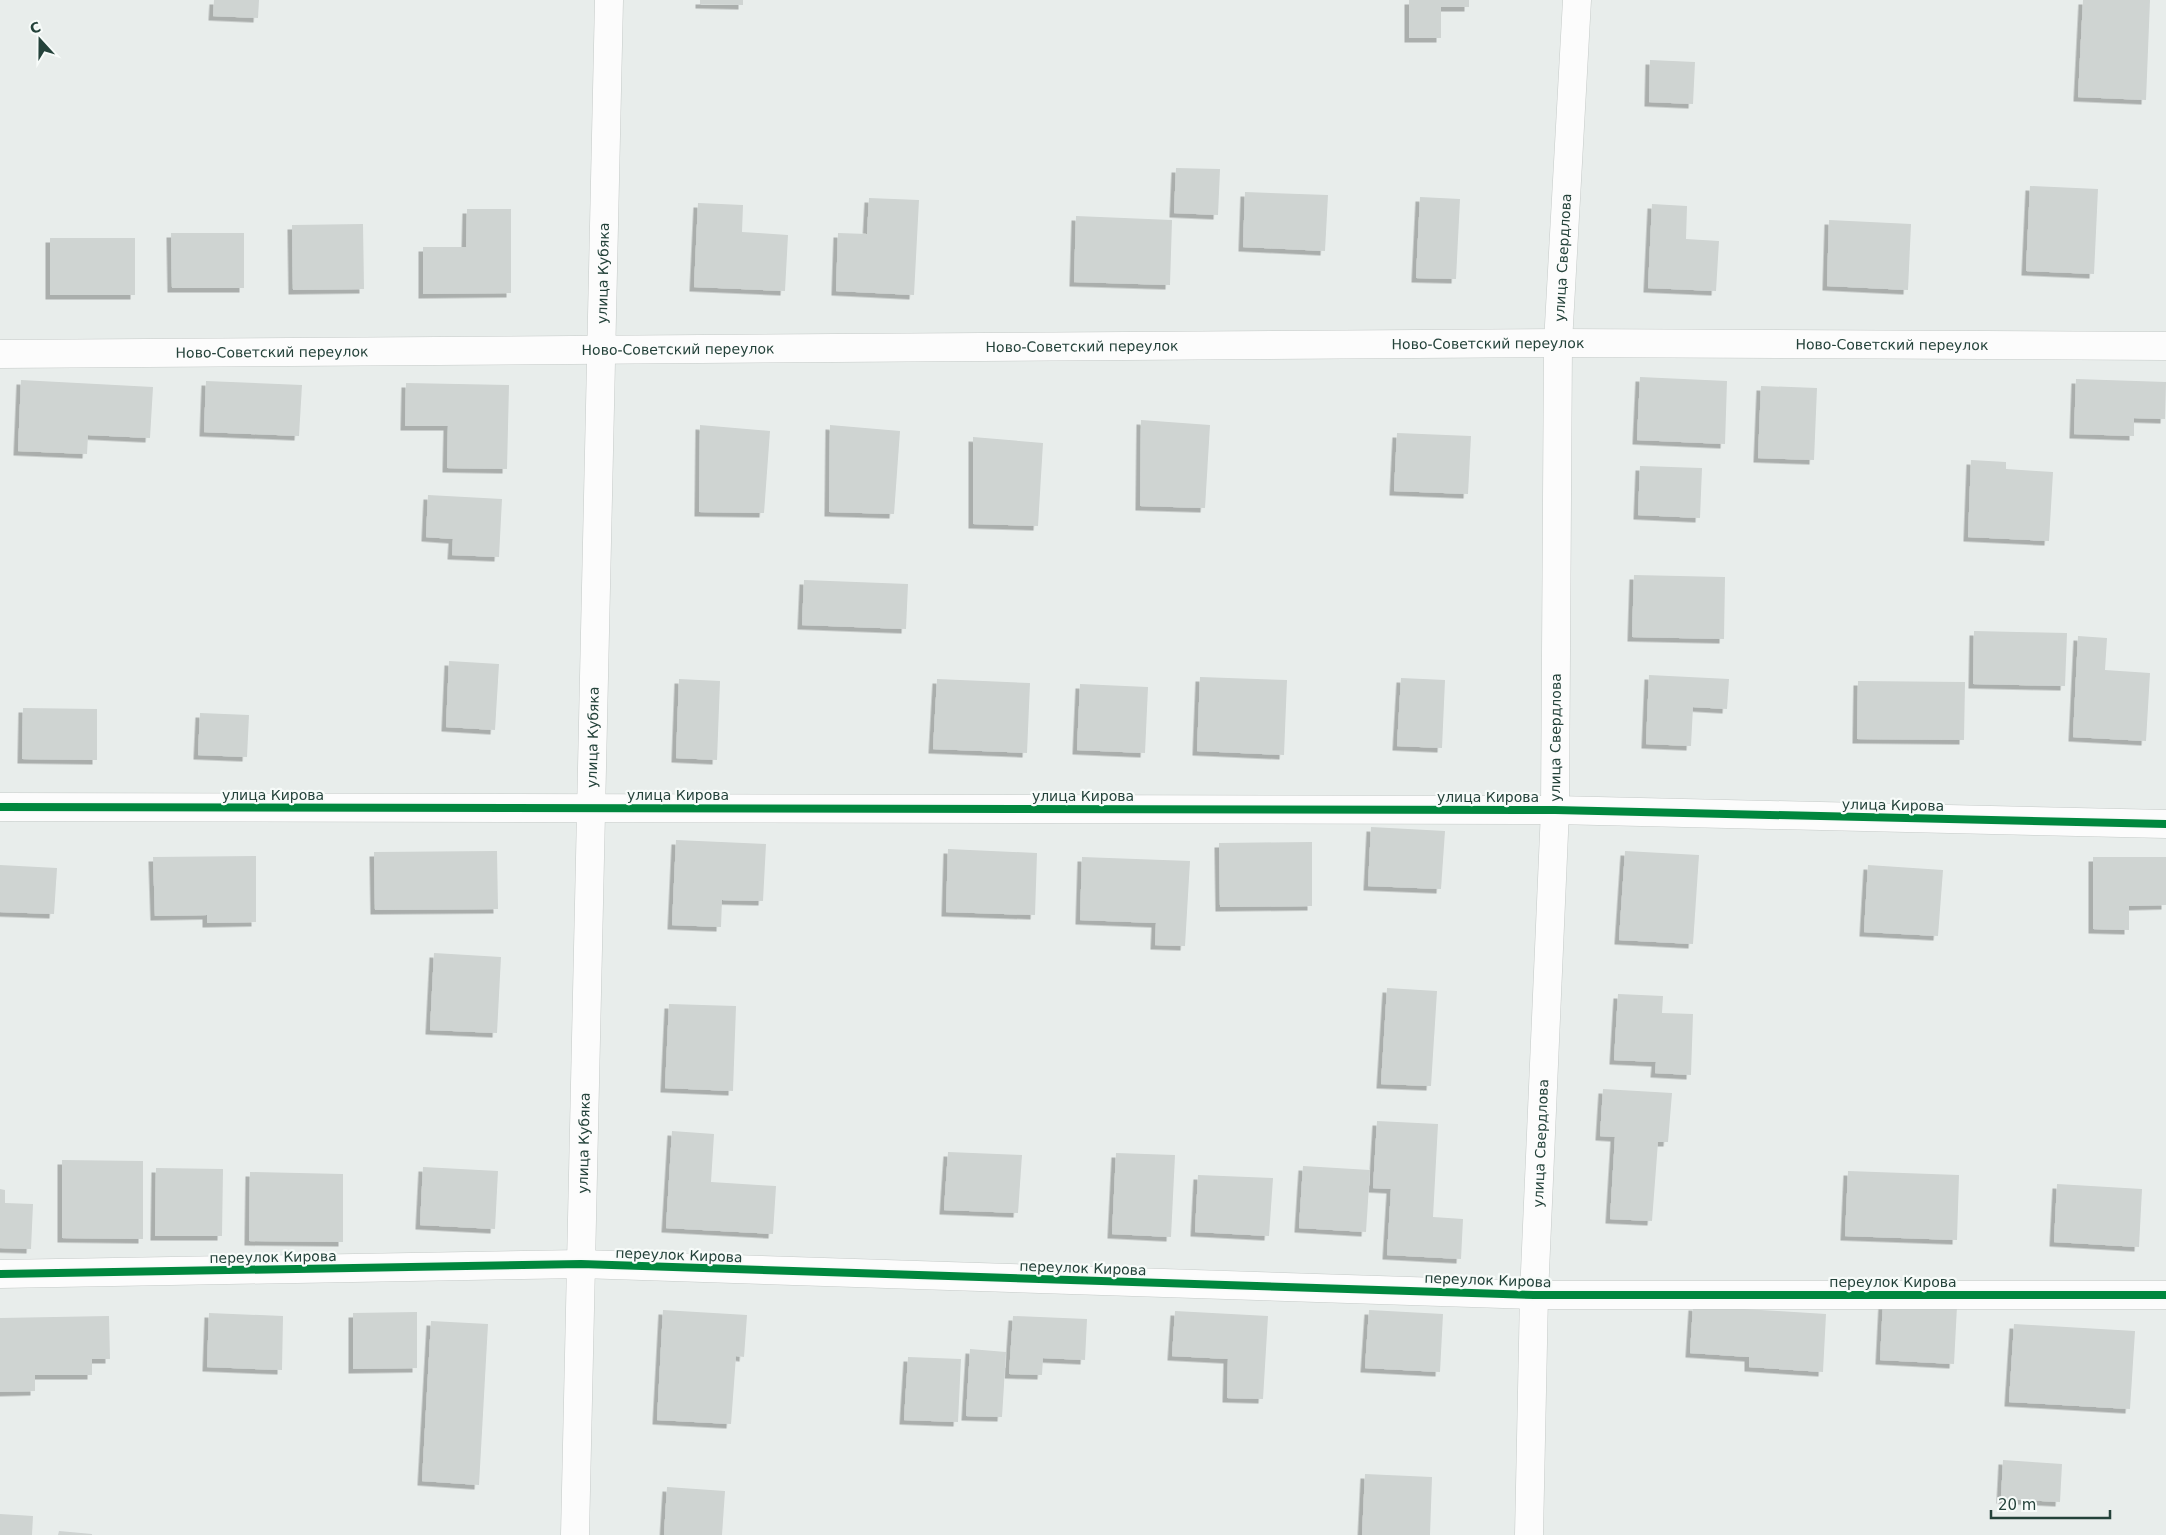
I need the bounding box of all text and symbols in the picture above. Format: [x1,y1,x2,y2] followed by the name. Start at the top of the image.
[15,15,65,65] north arrow
[28,19,43,37] text: С
[1551,193,1574,322] street label: улица Свердлова
[594,222,612,324] street label: улица Кубяка
[1391,335,1584,352] street label: Ново-Советский переулок
[1795,336,1988,353] street label: Ново-Советский переулок
[985,338,1178,355] street label: Ново-Советский переулок
[581,341,774,358] street label: Ново-Советский переулок
[176,343,368,361] street label: Ново-Советский переулок
[1547,673,1564,802] street label: улица Свердлова
[584,686,602,788] street label: улица Кубяка
[222,787,324,803] street label: улица Кирова
[627,787,729,803] street label: улица Кирова
[1032,788,1134,804] street label: улица Кирова
[1437,789,1539,805] street label: улица Кирова
[1842,796,1944,814] street label: улица Кирова
[1530,1079,1551,1208] street label: улица Свердлова
[575,1092,593,1194] street label: улица Кубяка
[615,1245,743,1265] street label: переулок Кирова
[209,1248,337,1266] street label: переулок Кирова
[1019,1258,1147,1278] street label: переулок Кирова
[1424,1270,1552,1290] street label: переулок Кирова
[1829,1274,1957,1290] street label: переулок Кирова
[1991,1488,2110,1520] scale bar
[1998,1496,2036,1514] text: 20 m

